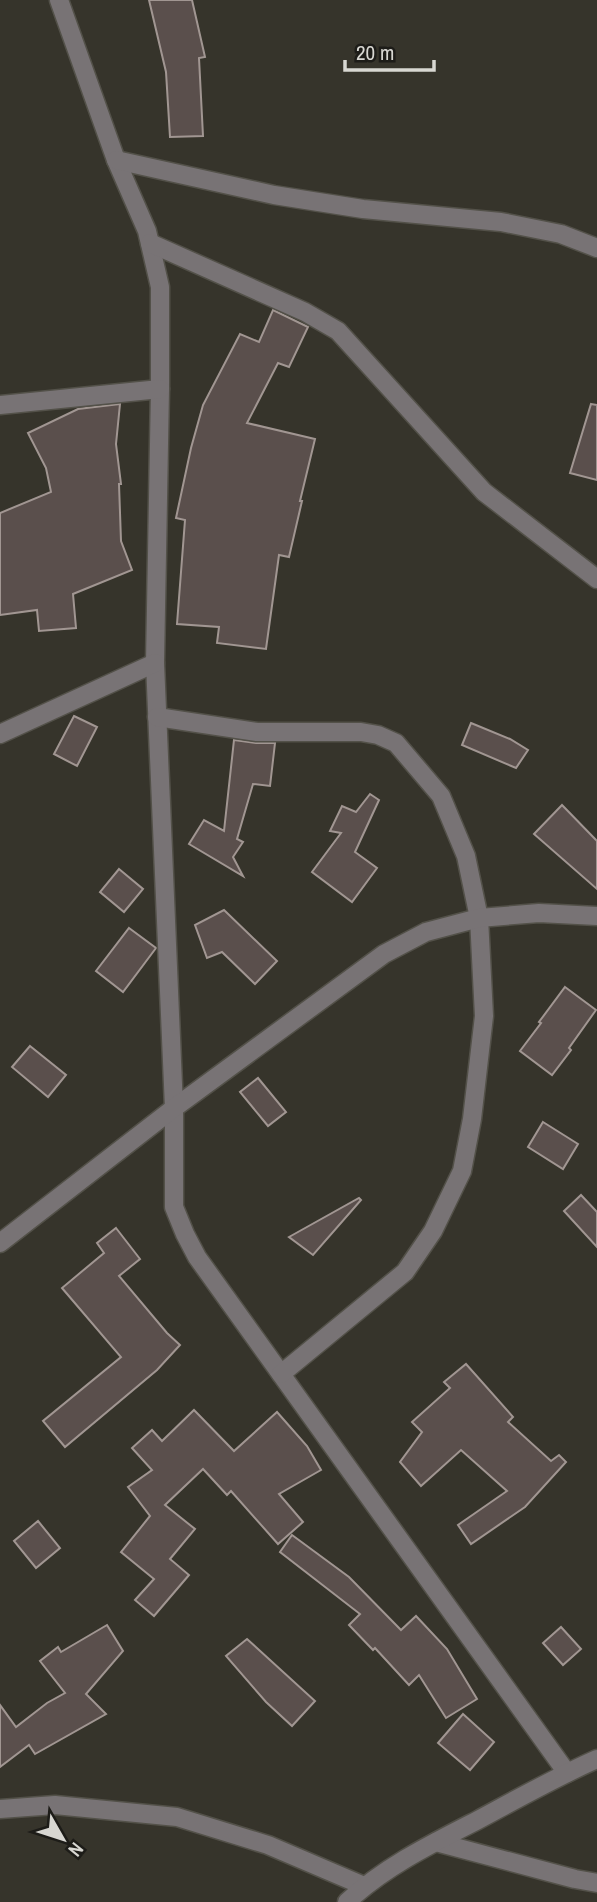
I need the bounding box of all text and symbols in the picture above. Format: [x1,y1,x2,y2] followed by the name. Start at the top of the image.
[345,28,434,72] scale bar
[356,38,394,67] text: 20 m
[28,1804,98,1874] north arrow
[63,1837,90,1862] text: N

